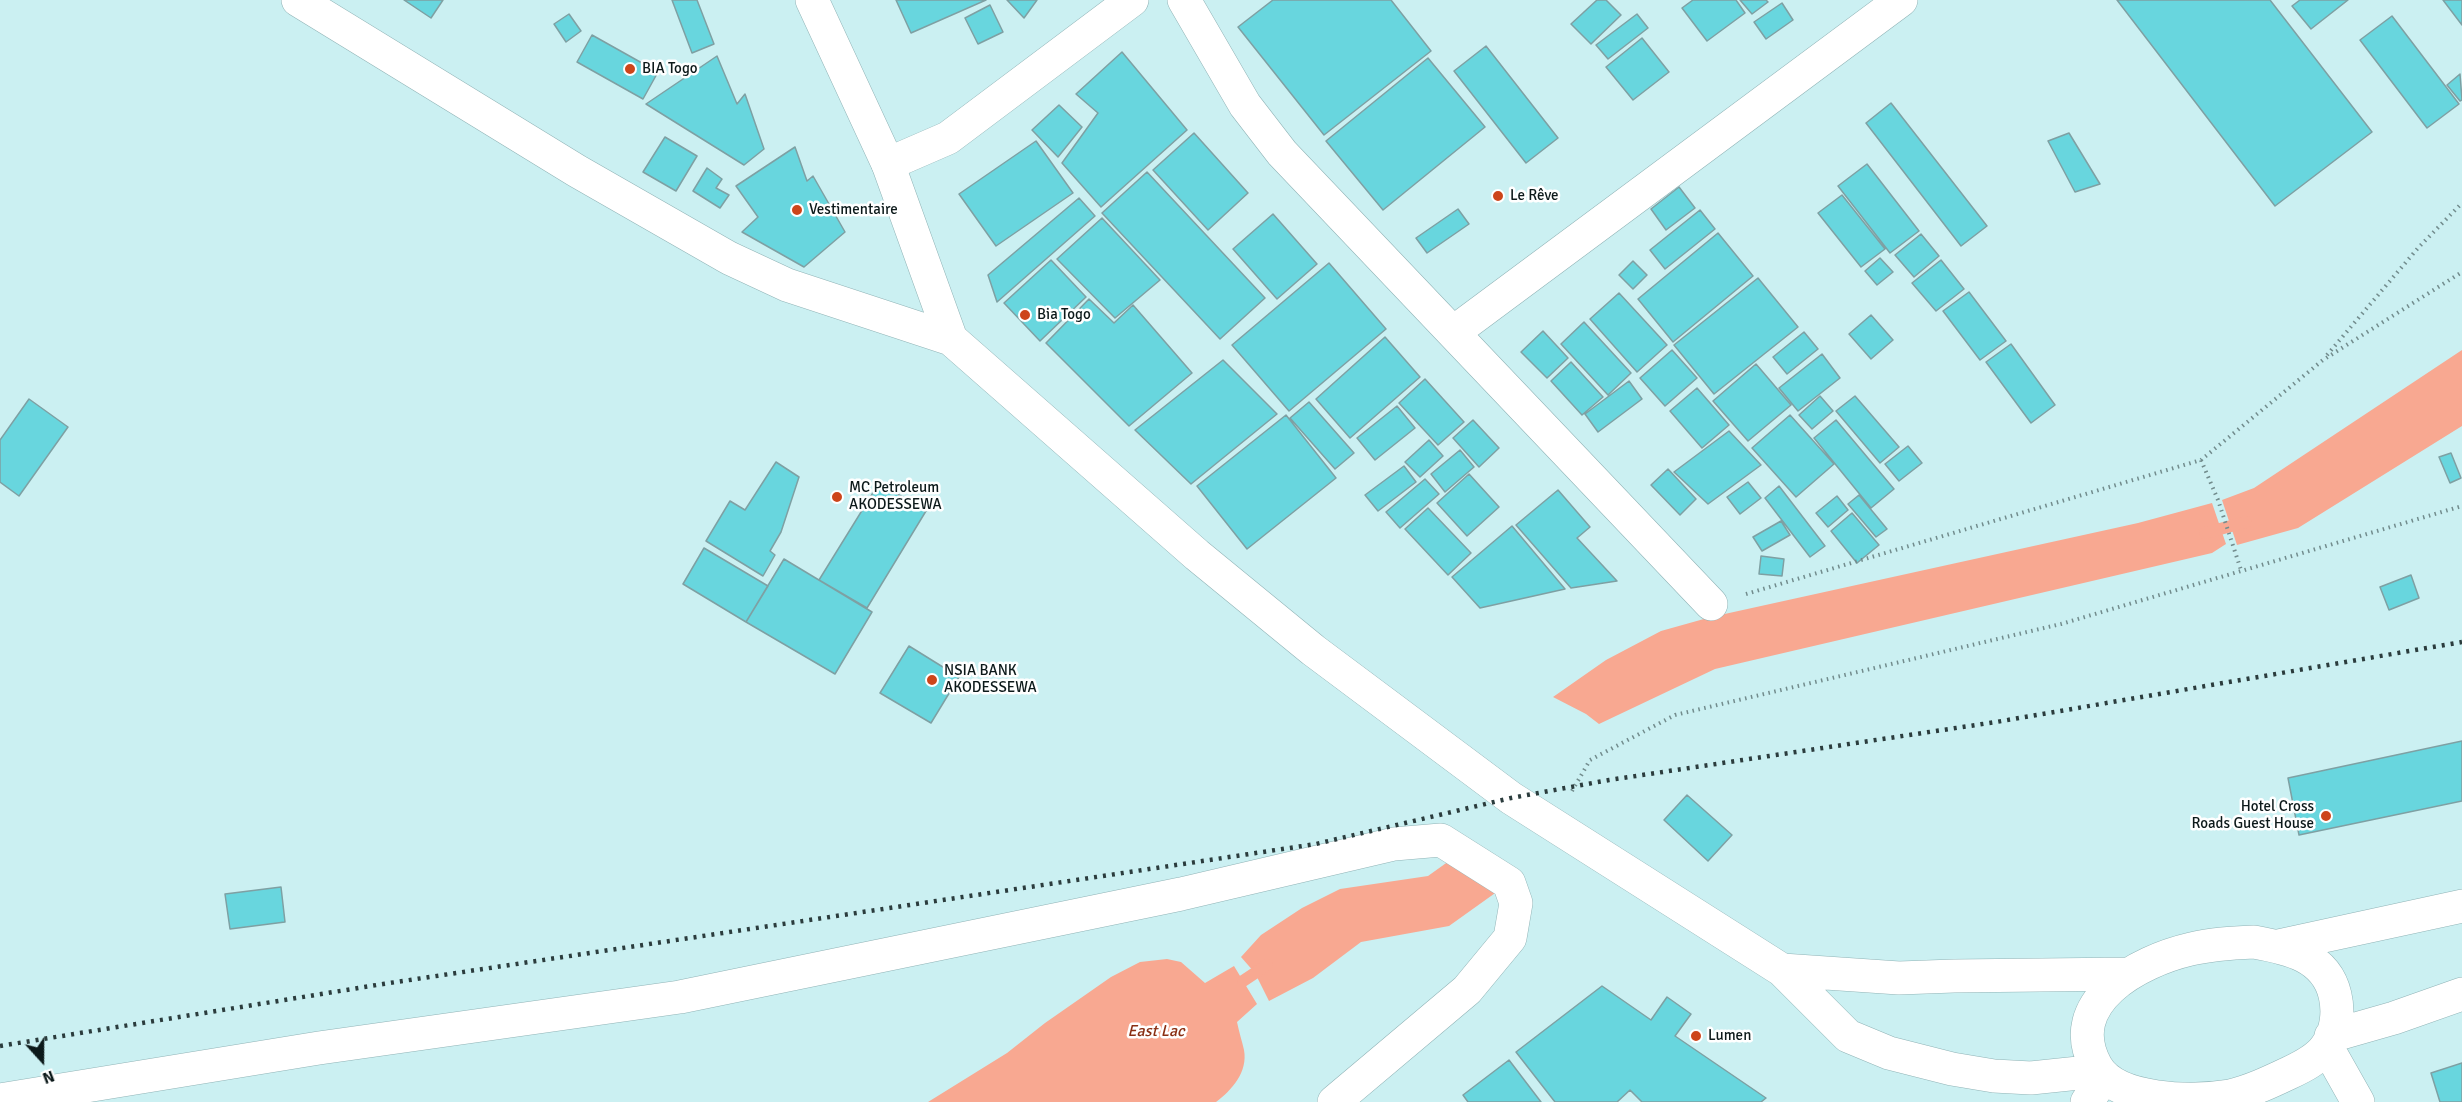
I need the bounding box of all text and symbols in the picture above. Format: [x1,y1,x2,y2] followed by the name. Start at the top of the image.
[642,60,698,78] place label: BIA Togo
[623,62,637,76] marker: BIA Togo
[1510,187,1559,205] place label: Le Rêve
[1491,189,1505,203] marker: Le Rêve
[809,201,898,219] place label: Vestimentaire
[790,203,804,217] marker: Vestimentaire
[1037,306,1091,324] place label: Bia Togo
[1018,308,1032,322] marker: Bia Togo
[849,479,942,514] place label: MC Petroleum AKODESSEWA
[830,490,844,504] marker: MC Petroleum AKODESSEWA
[944,662,1037,697] place label: NSIA BANK AKODESSEWA
[925,673,939,687] marker: NSIA BANK AKODESSEWA
[2191,798,2314,833] place label: Hotel Cross Roads Guest House
[2319,809,2333,823] marker: Hotel Cross Roads Guest House
[1128,1022,1184,1042] water label: East Lac
[1708,1027,1751,1045] place label: Lumen
[1689,1029,1703,1043] marker: Lumen
[12,1030,72,1090] north arrow
[40,1065,57,1088] text: N

